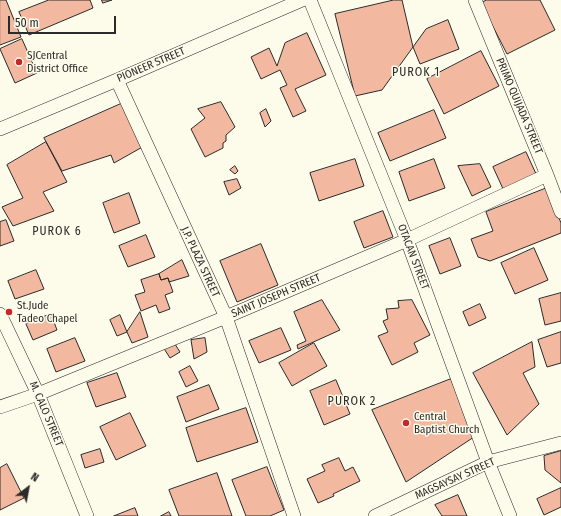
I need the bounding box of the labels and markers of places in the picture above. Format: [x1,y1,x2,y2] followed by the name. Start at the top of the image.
[27,49,88,75] place label: SJCentral District Office
[14,57,24,67] marker: SJCentral District Office
[17,299,77,325] place label: St.Jude Tadeo Chapel
[4,307,14,317] marker: St.Jude Tadeo Chapel
[414,410,480,436] place label: Central Baptist Church
[401,418,411,428] marker: Central Baptist Church

